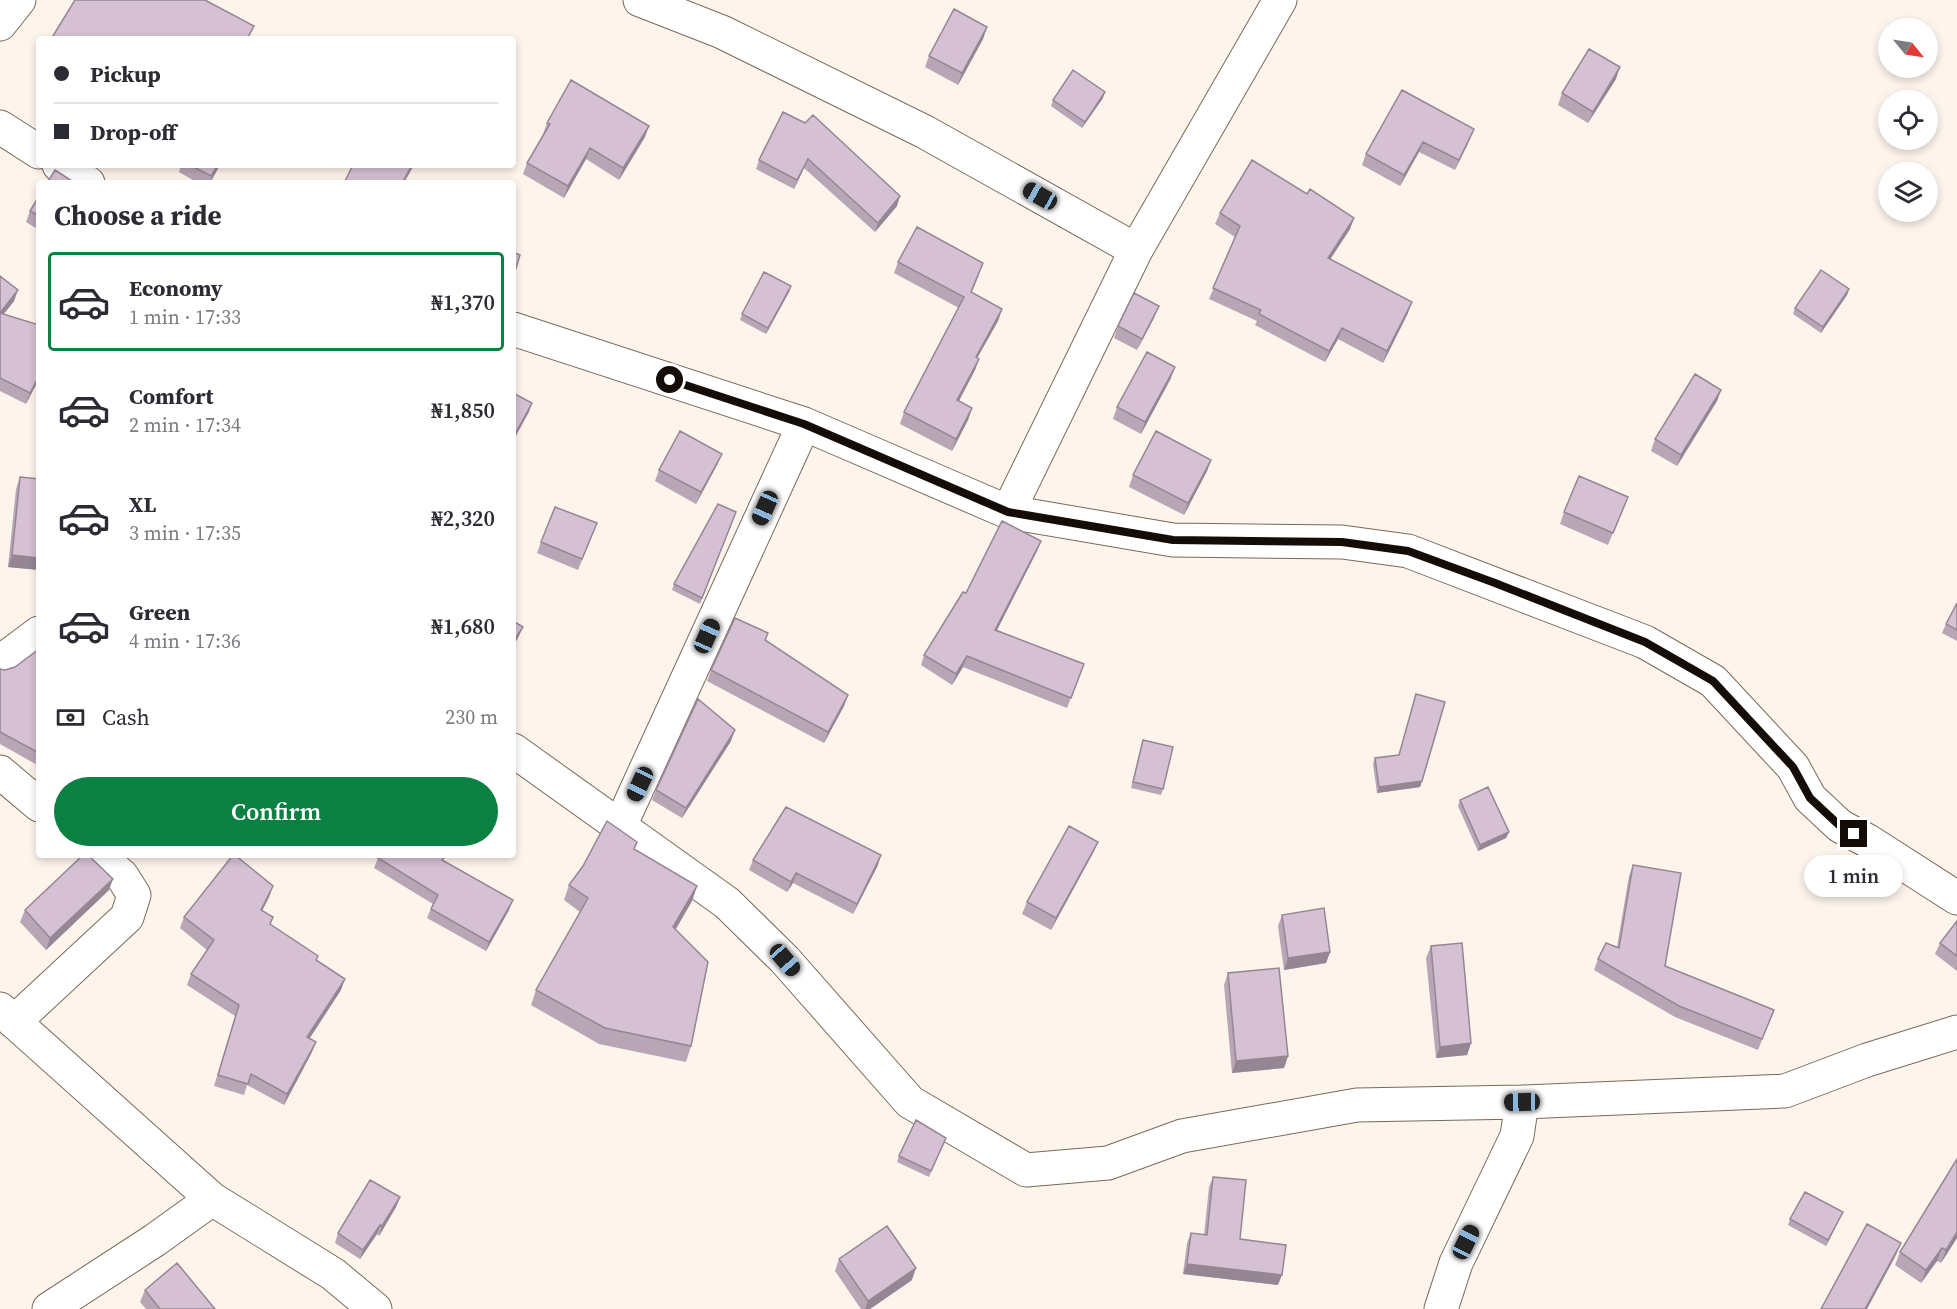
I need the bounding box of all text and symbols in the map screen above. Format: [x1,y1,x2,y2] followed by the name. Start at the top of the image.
[1878,18,1938,78] north arrow
[1878,18,1938,222] map controls
[90,59,161,89] text: Pickup
[1878,90,1938,150] button: locate
[90,117,176,147] text: Drop-off
[1878,162,1938,222] button: layers
[1020,179,1060,213] car
[54,197,222,234] text: Choose a ride
[129,273,223,303] text: Economy
[57,275,111,329] icon: car
[431,287,495,317] text: ₦1,370
[129,303,241,331] text: 1 min · 17:33
[656,366,683,393] route start
[129,381,213,411] text: Comfort
[57,383,111,437] icon: car
[431,395,495,425] text: ₦1,850
[129,411,241,439] text: 2 min · 17:34
[749,488,781,528] car
[129,489,156,519] text: XL
[57,491,111,545] icon: car
[431,503,495,533] text: ₦2,320
[129,519,241,547] text: 3 min · 17:35
[129,597,190,627] text: Green
[57,599,111,653] icon: car
[431,611,495,641] text: ₦1,680
[691,616,723,656] car
[129,627,241,655] text: 4 min · 17:36
[54,701,87,734] icon: cash
[102,702,150,732] text: Cash
[445,703,498,731] text: 230 m
[624,764,656,804] car
[54,777,498,846] button: Confirm
[1840,820,1867,847] route end
[1804,855,1904,897] callout: 1 min
[1828,862,1879,890] text: 1 min
[766,941,804,979] car
[1504,1093,1540,1111] car
[1450,1222,1482,1262] car

